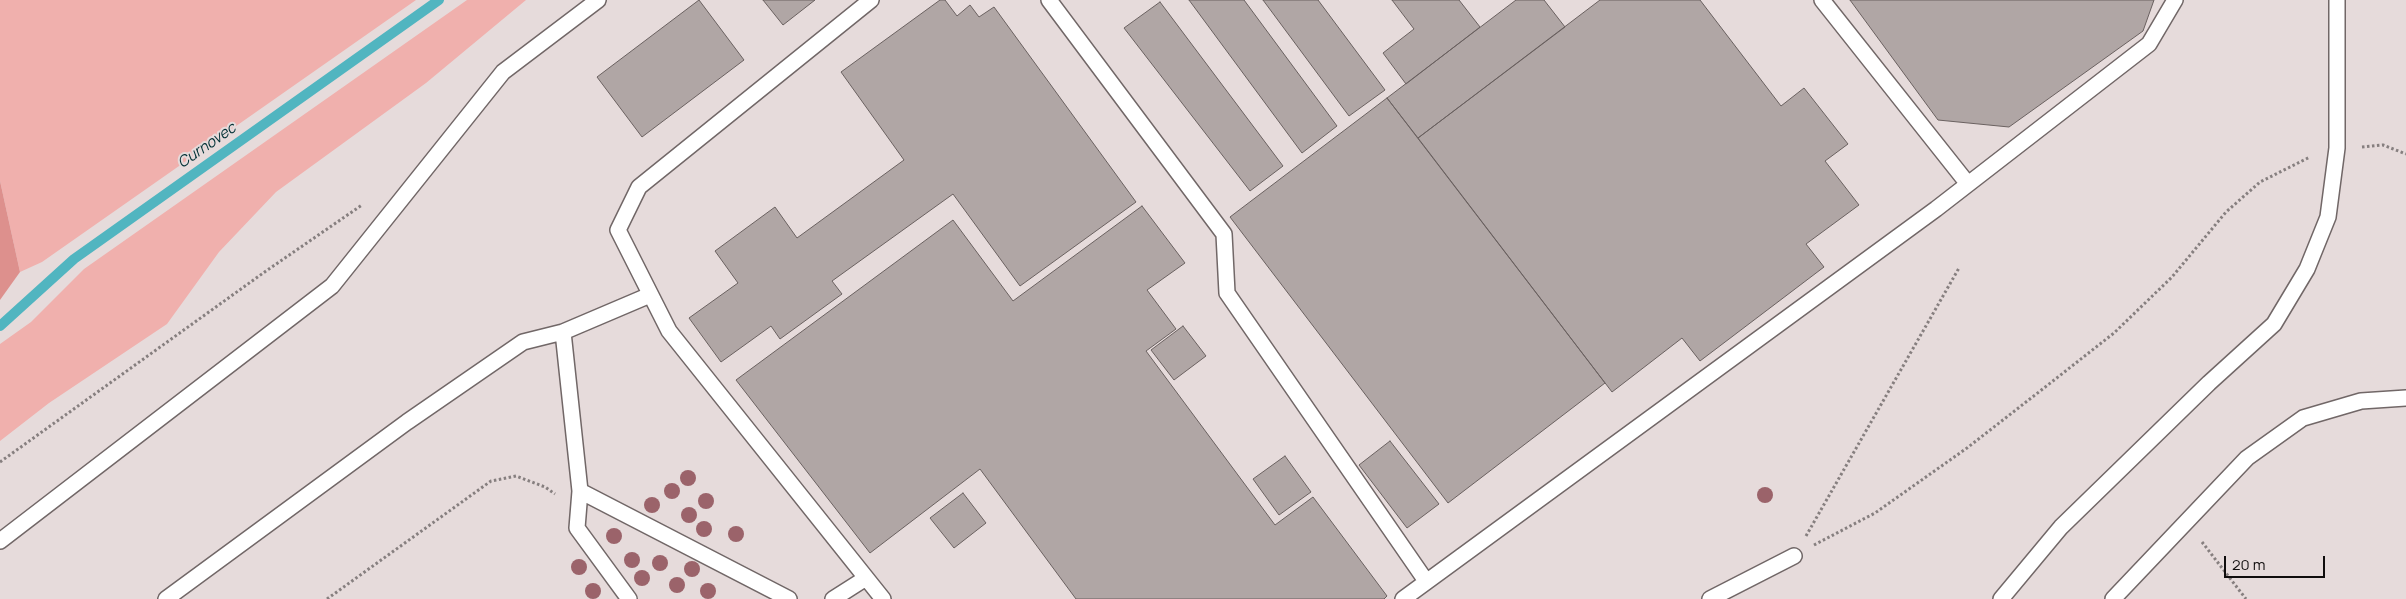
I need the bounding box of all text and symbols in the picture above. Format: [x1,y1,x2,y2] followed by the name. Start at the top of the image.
[174,119,240,173] water label: Curnovec
[2226,546,2327,578] scale bar
[2232,554,2265,575] text: 20 m

